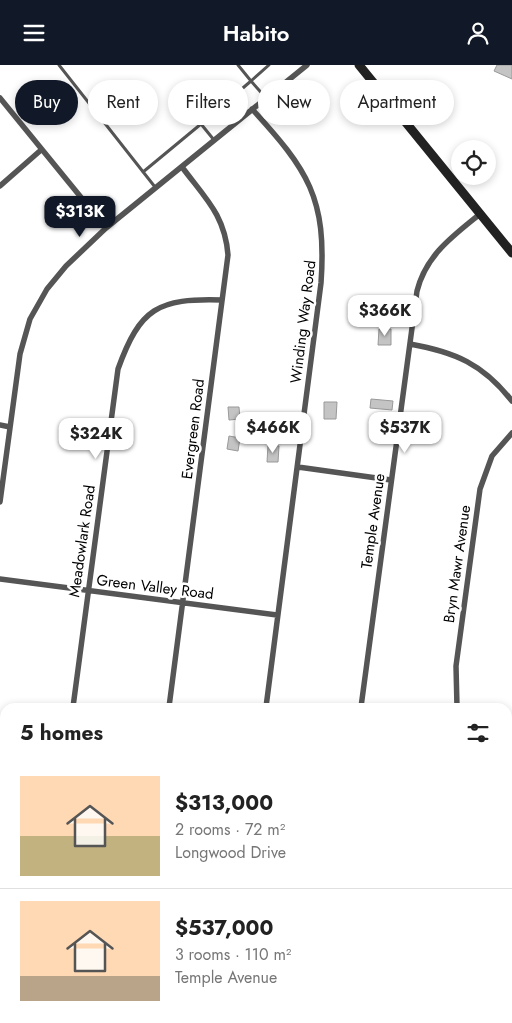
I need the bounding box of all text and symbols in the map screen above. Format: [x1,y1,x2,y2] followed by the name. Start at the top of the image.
[223,17,289,49] text: Habito
[20,19,48,47] icon: menu
[464,19,492,47] icon: person
[15,80,78,125] chip: Buy
[88,80,158,125] chip: Rent
[168,80,248,125] chip: Filters
[258,80,330,125] chip: New
[340,80,454,125] chip: Apartment
[451,140,496,185] map controls
[451,140,496,185] button: locate
[45,195,115,238] pin: $313K
[55,200,105,223] text: $313K
[285,259,321,385] street label: Winding Way Road
[350,295,420,337] pin: $366K
[359,299,411,322] text: $366K
[176,378,210,480] street label: Evergreen Road
[238,411,308,454] pin: $466K
[370,411,440,454] pin: $537K
[246,416,300,439] text: $466K
[380,416,430,439] text: $537K
[61,417,131,460] pin: $324K
[70,422,122,445] text: $324K
[355,472,391,570] street label: Temple Avenue
[63,483,101,599] street label: Meadowlark Road
[438,503,476,624] street label: Bryn Mawr Avenue
[95,569,215,605] street label: Green Valley Road
[20,718,103,748] text: 5 homes
[464,719,492,747] icon: filters
[175,788,273,818] text: $313,000
[60,796,120,856] icon: home
[175,818,285,841] text: 2 rooms · 72 m²
[175,841,286,864] text: Longwood Drive
[175,913,273,943] text: $537,000
[60,921,120,981] icon: home
[175,943,291,966] text: 3 rooms · 110 m²
[175,966,277,989] text: Temple Avenue

